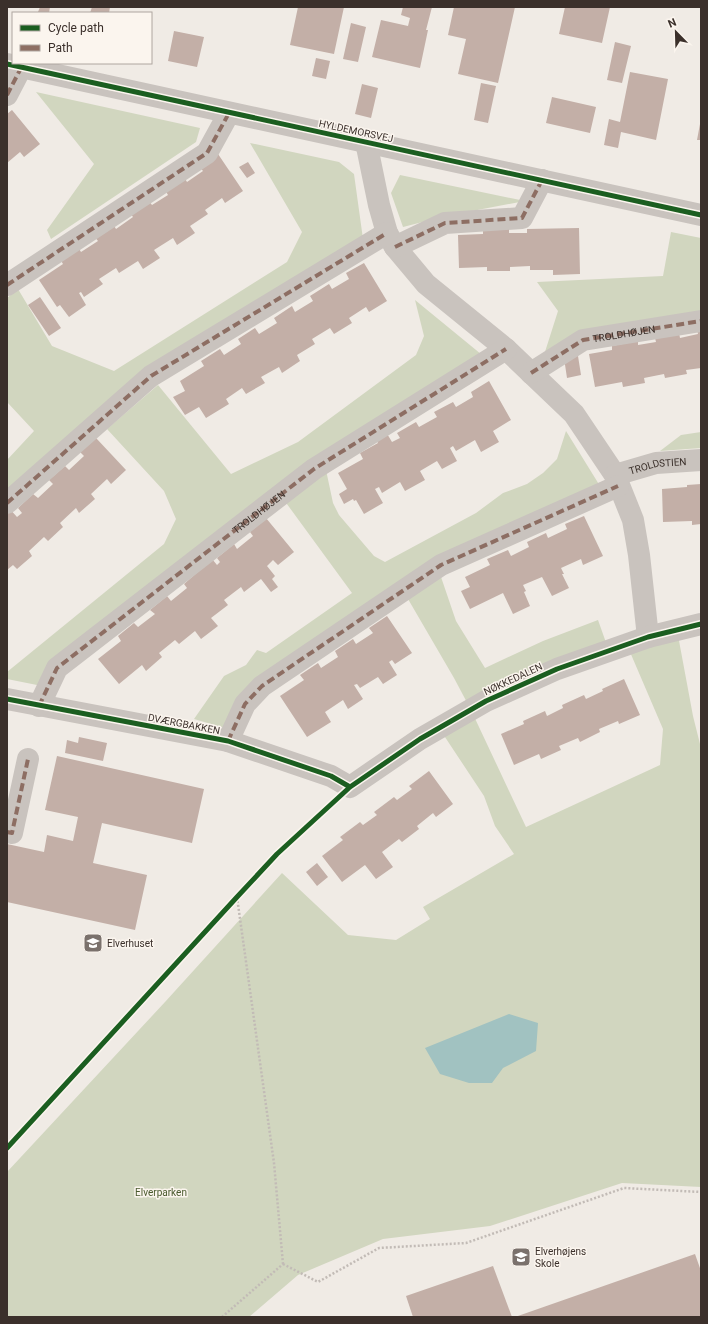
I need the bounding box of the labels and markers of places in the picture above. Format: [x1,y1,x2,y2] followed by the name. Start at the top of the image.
[82,932,104,954] school or university icon: Elverhuset
[107,938,153,949] place label: Elverhuset
[510,1246,532,1268] school or university icon: Elverhøjens Skole
[535,1246,586,1269] place label: Elverhøjens Skole

